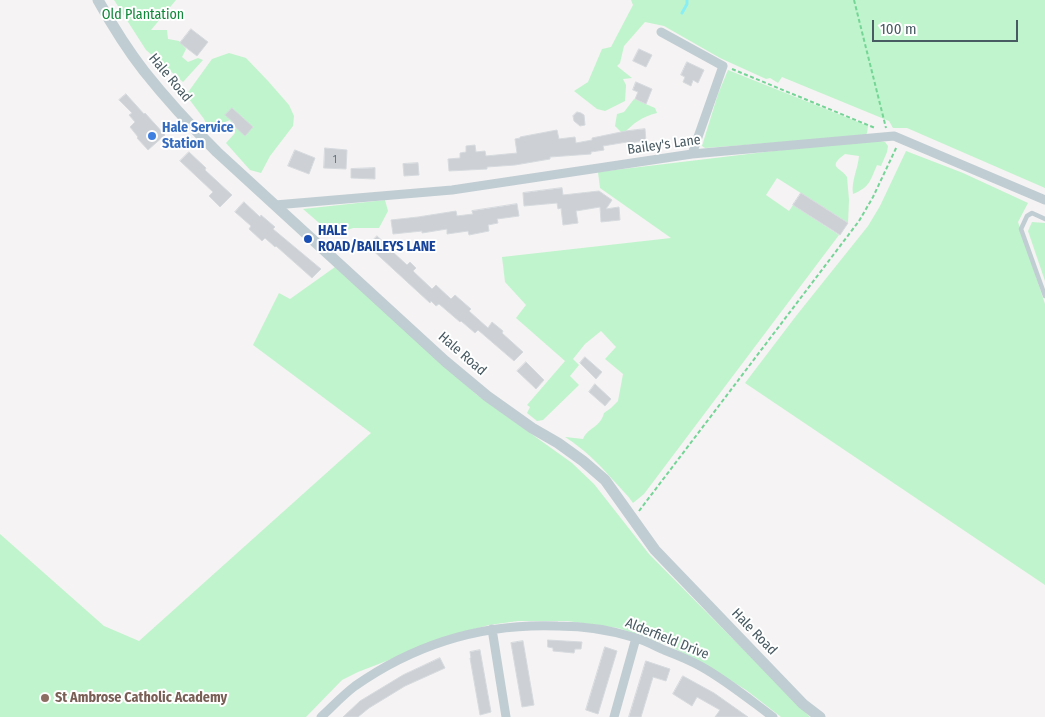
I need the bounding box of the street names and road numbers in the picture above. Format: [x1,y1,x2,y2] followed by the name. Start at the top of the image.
[145,50,195,106] street label: Hale Road
[626,132,702,158] street label: Bailey's Lane
[435,329,489,379] street label: Hale Road
[728,605,780,659] street label: Hale Road
[623,615,711,663] street label: Alderfield Drive

